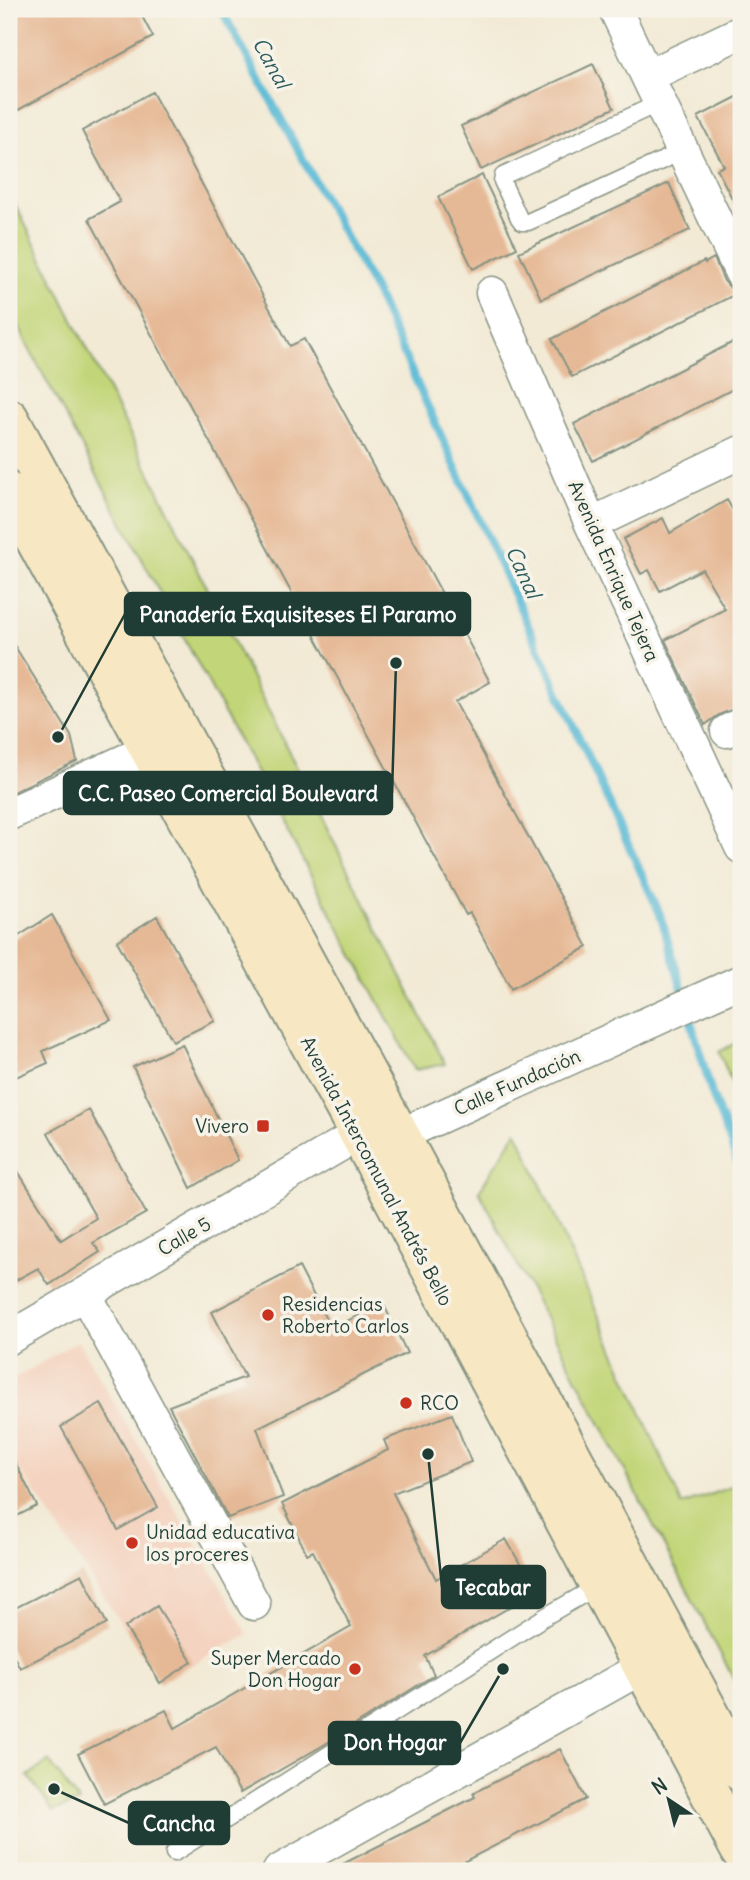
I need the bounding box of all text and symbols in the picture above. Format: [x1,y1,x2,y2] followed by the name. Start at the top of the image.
[246,32,298,96] water label: Canal
[563,477,665,665] street label: Avenida Enrique Tejera
[500,541,549,605] water label: Canal
[125,593,470,635] callout: Panadería Exquisiteses El Paramo
[139,601,457,628] text: Panadería Exquisiteses El Paramo
[64,772,392,814] callout: C.C. Paseo Comercial Boulevard
[78,780,379,807] text: C.C. Paseo Comercial Boulevard
[296,1032,458,1310] street label: Avenida Intercomunal Andrés Bello
[450,1043,584,1121] street label: Calle Fundación
[195,1114,249,1138] place label: Vivero
[255,1118,271,1134] marker: Vivero
[153,1211,215,1261] street label: Calle 5
[282,1292,409,1338] place label: Residencias Roberto Carlos
[260,1307,276,1323] marker: Residencias Roberto Carlos
[420,1391,459,1415] place label: RCO
[398,1395,414,1411] marker: RCO
[146,1520,295,1566] place label: Unidad educativa los proceres
[124,1535,140,1551] marker: Unidad educativa los proceres
[442,1566,545,1608] callout: Tecabar
[455,1574,531,1601] text: Tecabar
[211,1646,341,1692] place label: Super Mercado Don Hogar
[347,1661,363,1677] marker: Super Mercado Don Hogar
[329,1722,460,1764] callout: Don Hogar
[343,1729,447,1756] text: Don Hogar
[634,1764,704,1834] north arrow
[647,1772,672,1800] text: N
[129,1802,229,1844] callout: Cancha
[143,1810,215,1837] text: Cancha

